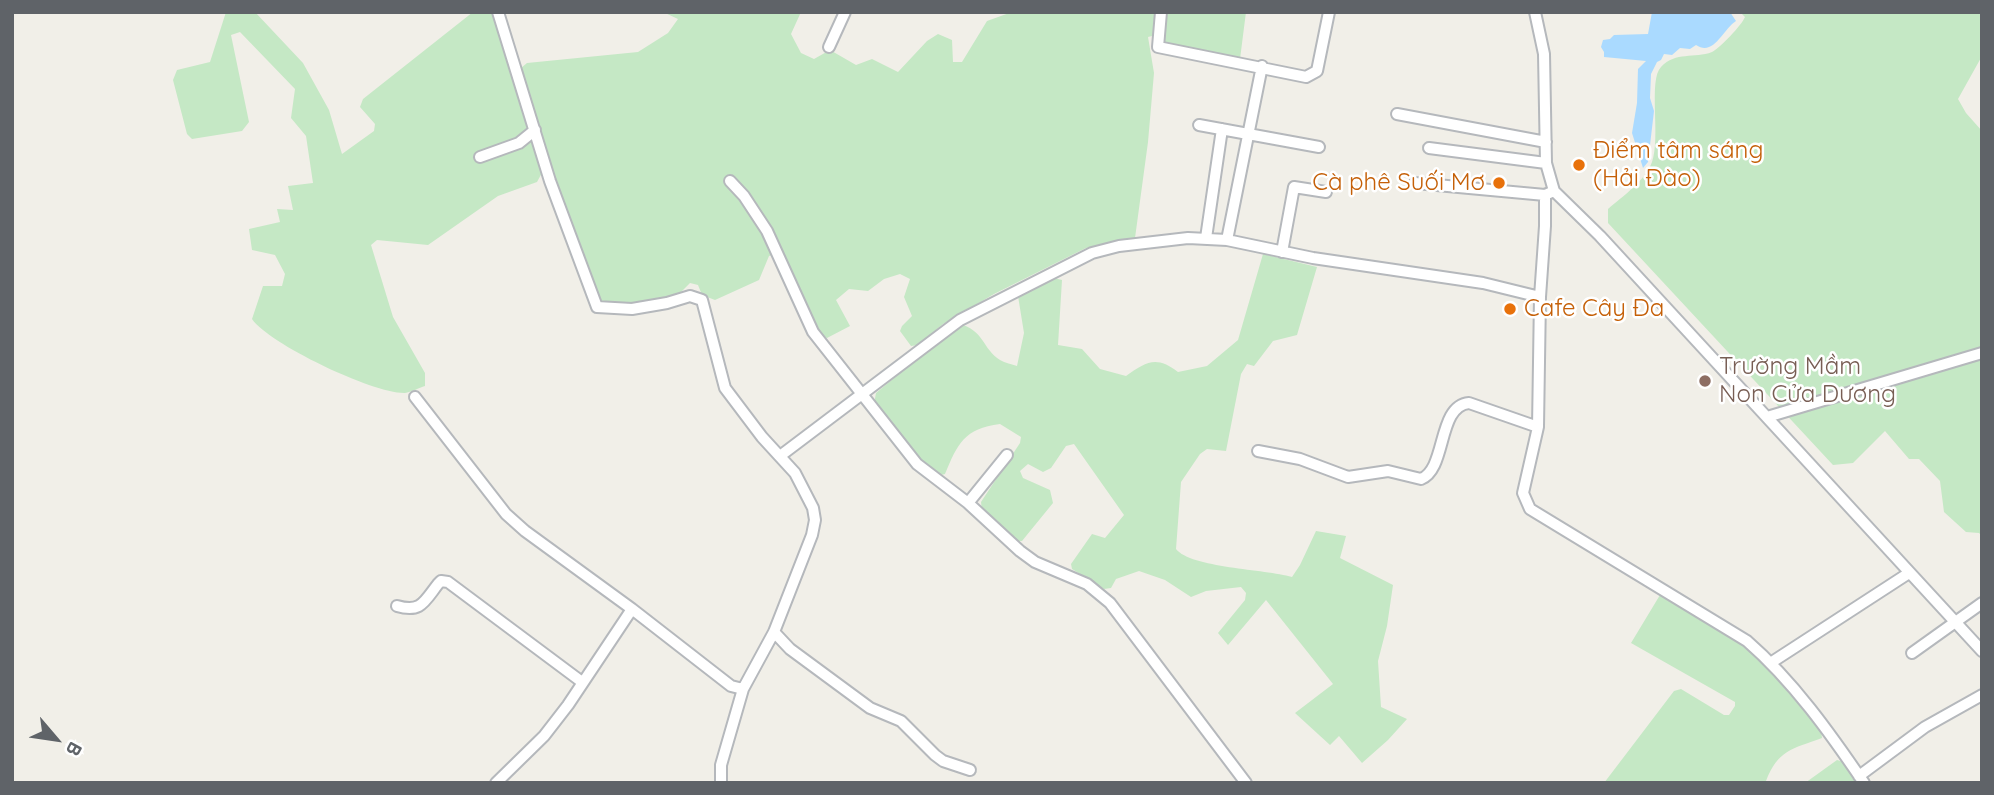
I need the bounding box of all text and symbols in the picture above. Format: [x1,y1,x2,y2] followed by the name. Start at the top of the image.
[1593,137,1763,193] place label: Điểm tâm sáng (Hải Đào)
[1571,157,1587,173] marker: Điểm tâm sáng (Hải Đào)
[1312,169,1485,197] place label: Cà phê Suối Mơ
[1491,175,1507,191] marker: Cà phê Suối Mơ
[1524,295,1664,323] place label: Cafe Cây Đa
[1502,301,1518,317] marker: Cafe Cây Đa
[1719,353,1896,409] place label: Trường Mầm Non Cửa Dương
[1697,373,1713,389] marker: Trường Mầm Non Cửa Dương
[21,704,91,774] north arrow
[61,738,88,760] text: B

